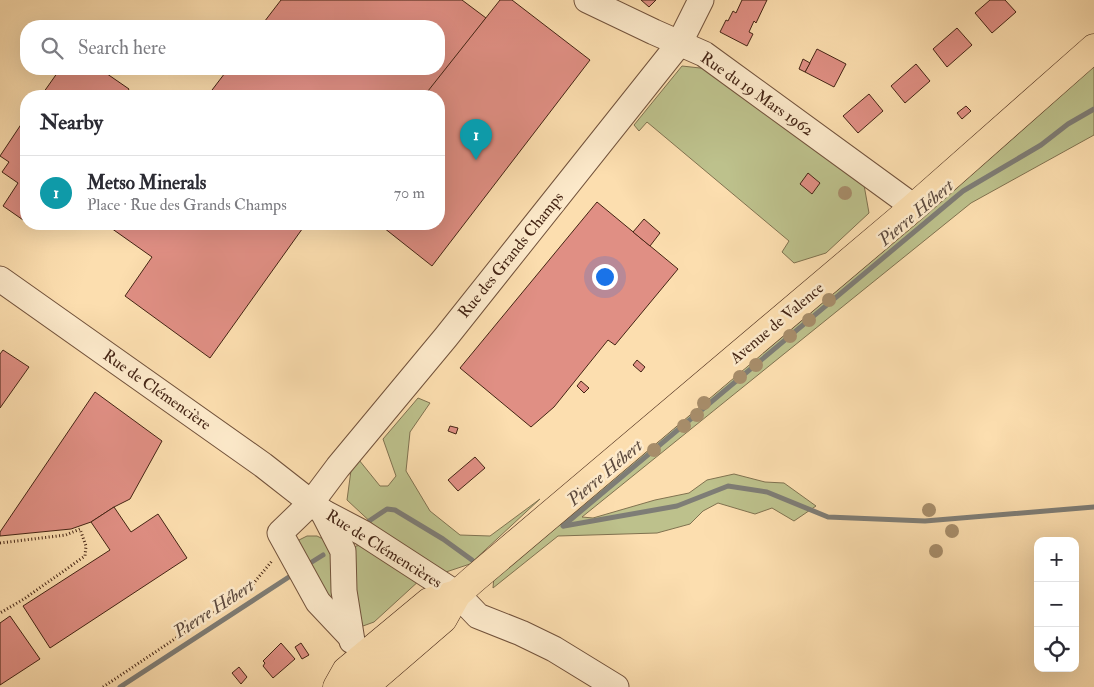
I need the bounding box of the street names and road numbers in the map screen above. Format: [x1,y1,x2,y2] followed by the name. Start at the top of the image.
[697,48,817,140] street label: Rue du 19 Mars 1962
[454,188,569,323] street label: Rue des Grands Champs
[725,278,828,369] street label: Avenue de Valence
[99,345,215,435] street label: Rue de Clémencière
[322,505,446,593] street label: Rue de Clémencières

